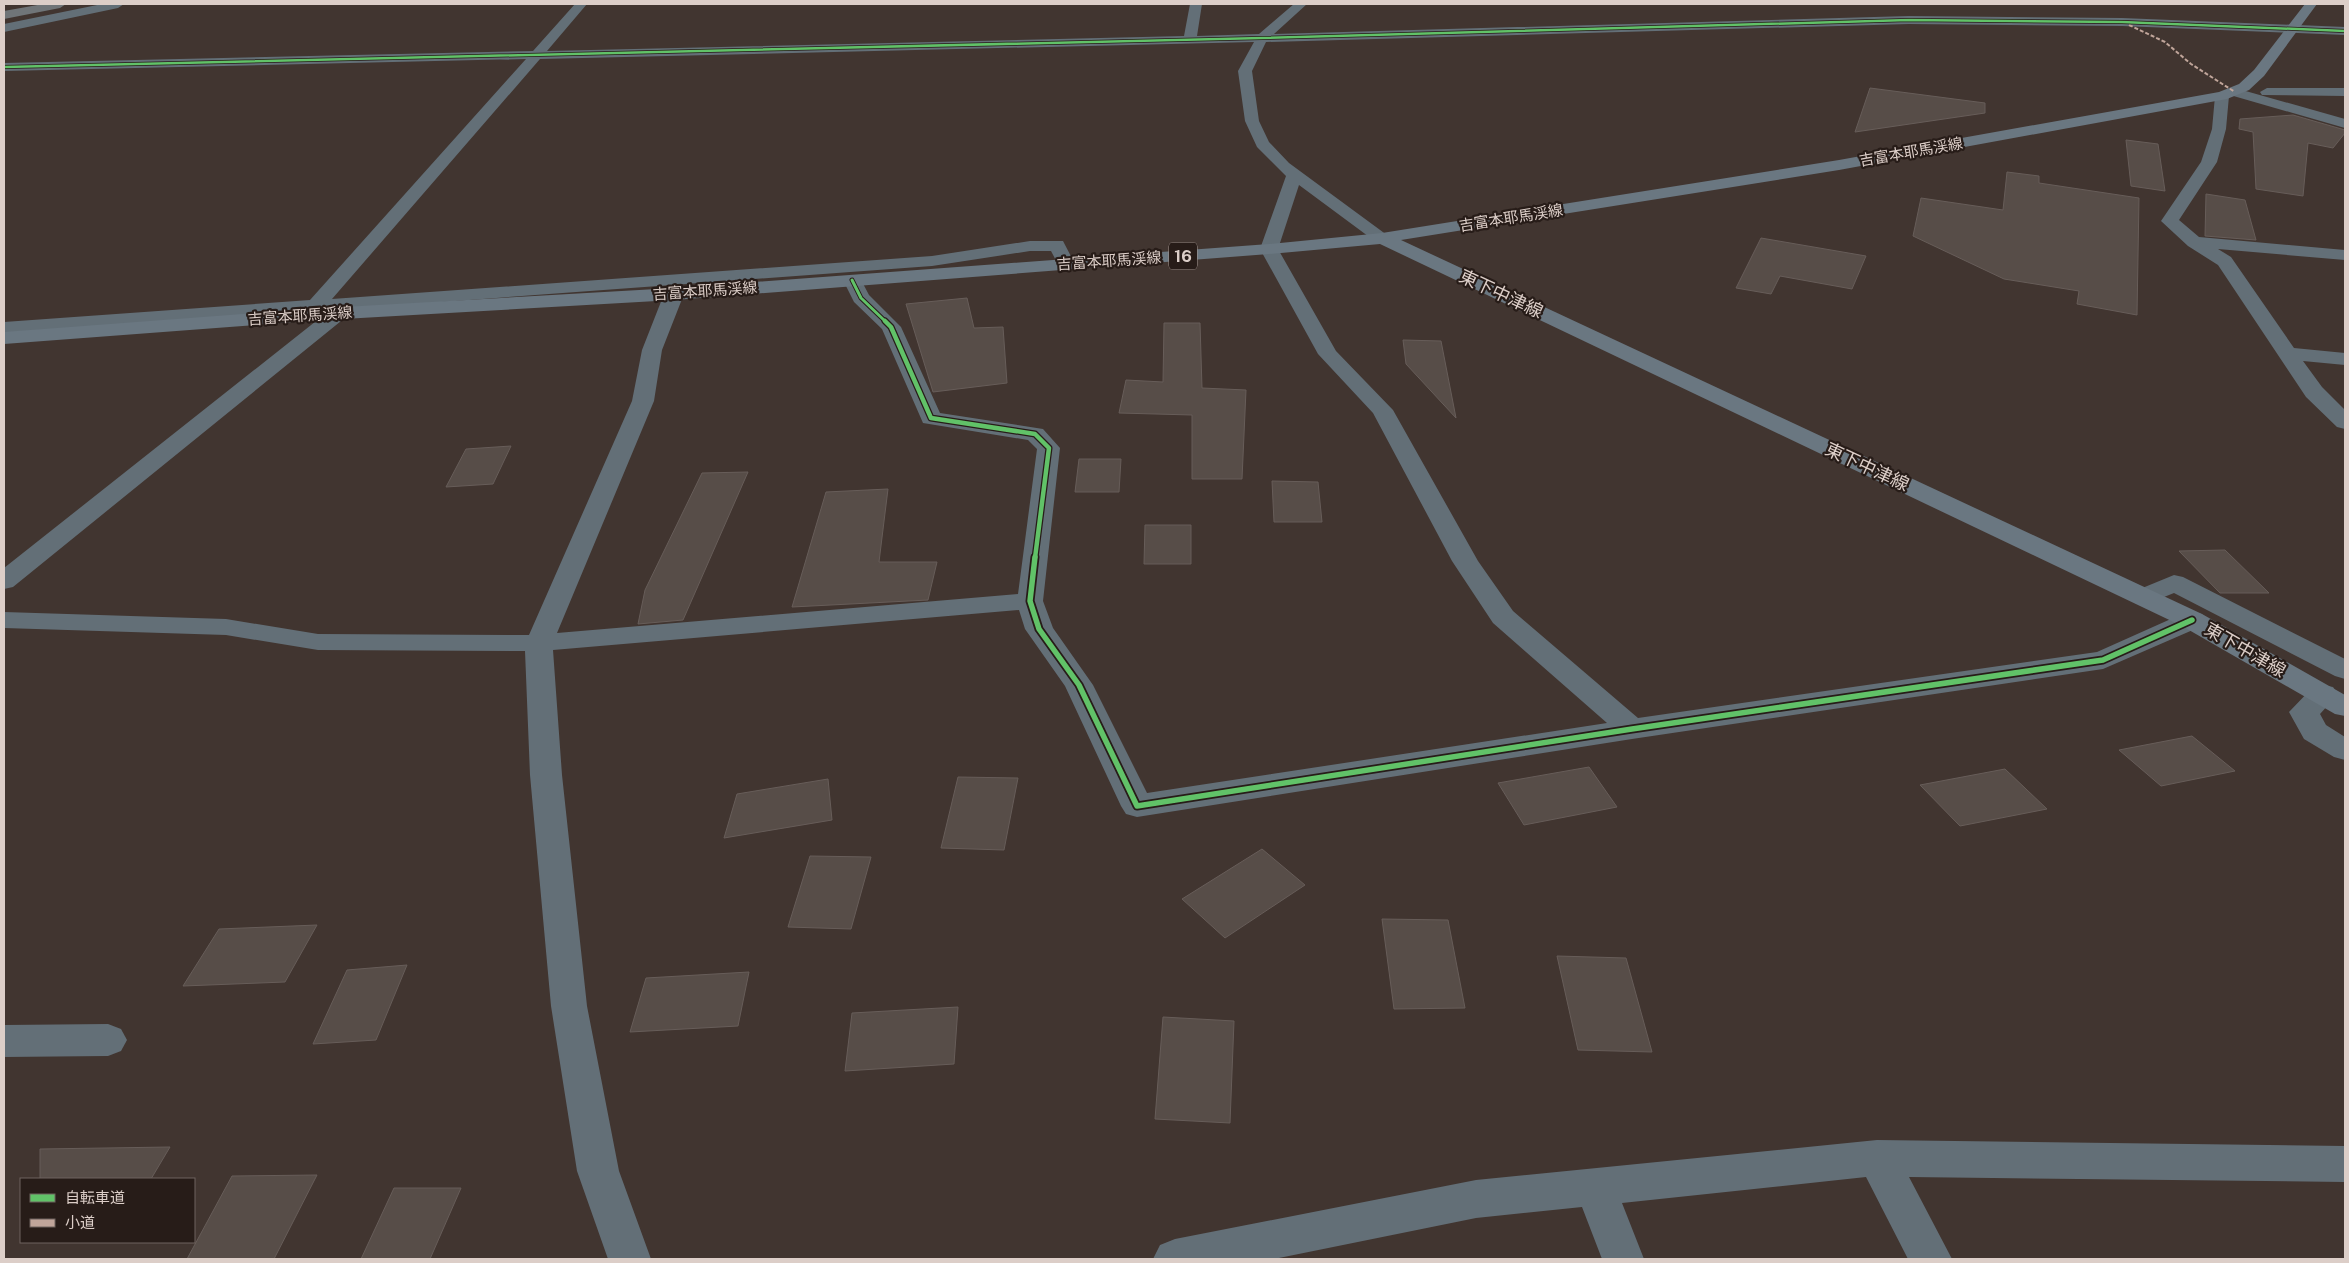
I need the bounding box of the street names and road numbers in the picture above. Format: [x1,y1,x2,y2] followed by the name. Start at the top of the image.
[1858,134,1964,169] street label: 吉富本耶馬渓線
[1458,201,1564,234] street label: 吉富本耶馬渓線
[1169,242,1197,270] road number: 16
[1056,248,1162,273] street label: 吉富本耶馬渓線
[1456,265,1546,322] street label: 東下中津線
[652,278,758,303] street label: 吉富本耶馬渓線
[247,303,353,328] street label: 吉富本耶馬渓線
[1822,438,1912,495] street label: 東下中津線
[2201,618,2289,681] street label: 東下中津線

